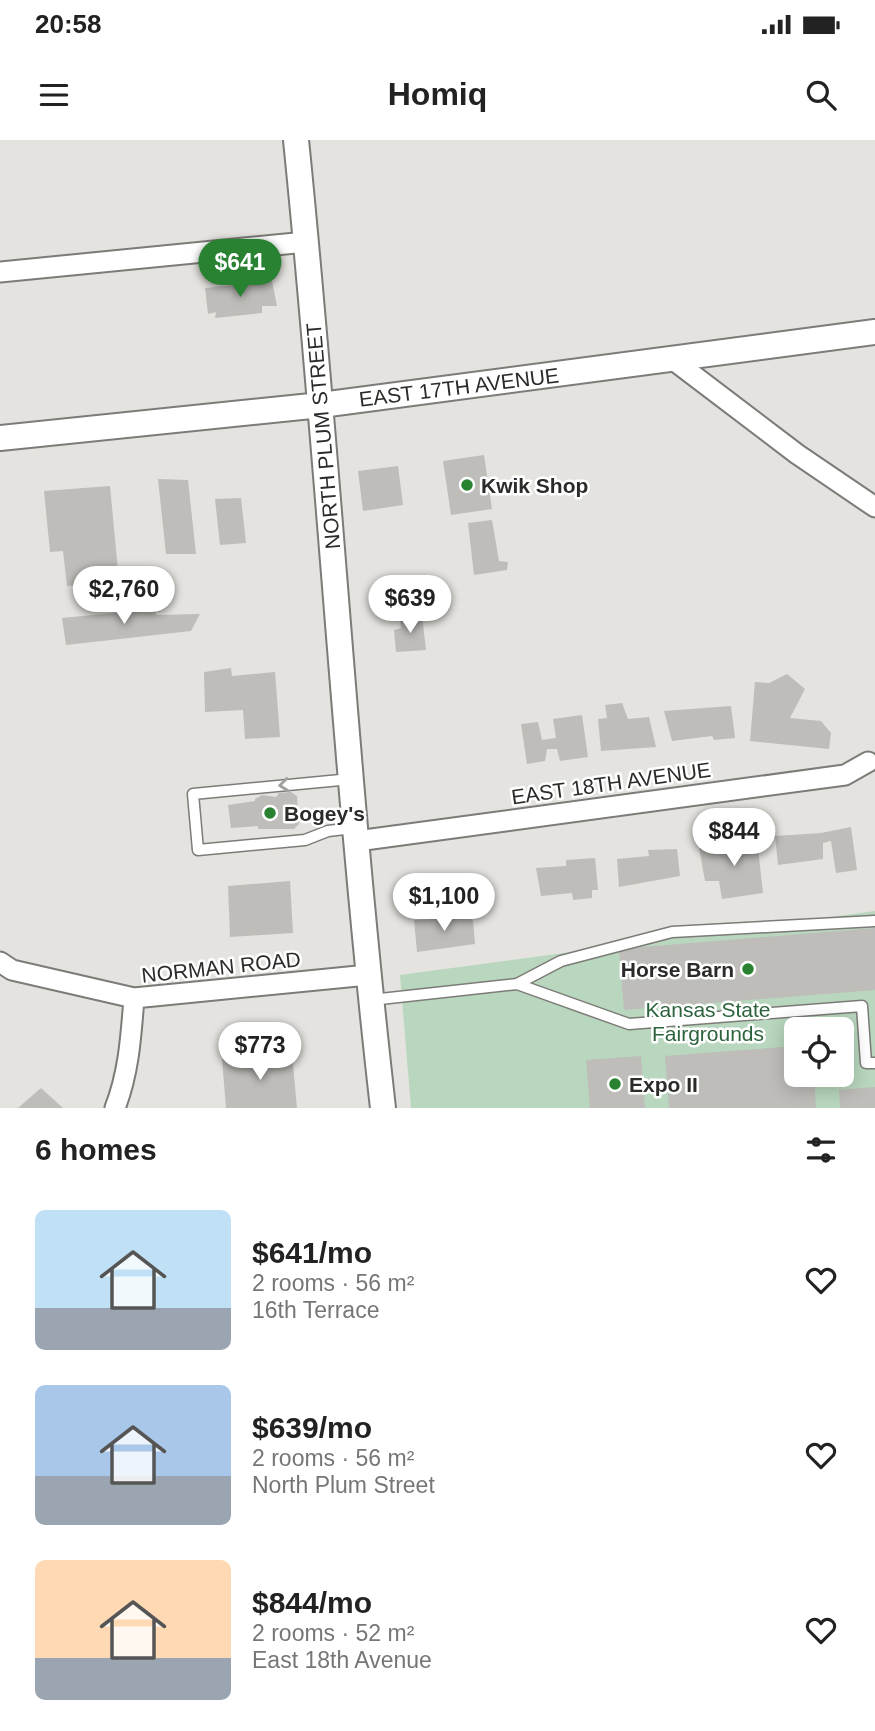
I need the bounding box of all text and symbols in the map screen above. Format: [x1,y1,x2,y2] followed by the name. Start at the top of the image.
[35,9,102,39] text: 20:58
[35,76,73,114] icon: menu
[388,76,487,112] text: Homiq
[802,76,840,114] icon: search
[199,240,281,299] pin: $641
[214,249,266,275] text: $641
[302,322,344,550] street label: NORTH PLUM STREET
[358,363,560,411] street label: EAST 17TH AVENUE
[481,474,588,497] place label: Kwik Shop
[459,477,475,493] marker: Kwik Shop
[67,566,181,626] pin: $2,760
[369,575,451,635] pin: $639
[89,576,159,602] text: $2,760
[384,585,436,611] text: $639
[510,758,712,808] street label: EAST 18TH AVENUE
[278,777,289,792] one-way arrow
[284,802,365,825] place label: Bogey's
[262,805,278,821] marker: Bogey's
[693,808,775,868] pin: $844
[708,818,760,844] text: $844
[387,874,501,933] pin: $1,100
[409,883,479,909] text: $1,100
[140,947,302,987] street label: NORMAN ROAD
[621,958,734,981] place label: Horse Barn
[740,961,756,977] marker: Horse Barn
[646,998,770,1045] park label: Kansas State Fairgrounds
[784,1017,854,1087] map controls
[784,1017,854,1087] button: locate
[219,1023,301,1082] pin: $773
[234,1032,286,1058] text: $773
[629,1073,698,1096] place label: Expo II
[607,1076,623,1092] marker: Expo II
[802,1131,840,1169] icon: filters
[35,1133,157,1166] text: 6 homes
[252,1236,372,1269] text: $641/mo
[91,1238,175,1322] icon: home
[802,1261,840,1299] icon: heart
[252,1270,414,1296] text: 2 rooms · 56 m²
[252,1297,379,1323] text: 16th Terrace
[252,1411,372,1444] text: $639/mo
[91,1413,175,1497] icon: home
[802,1436,840,1474] icon: heart
[252,1445,414,1471] text: 2 rooms · 56 m²
[252,1472,435,1498] text: North Plum Street
[252,1586,372,1619] text: $844/mo
[91,1588,175,1672] icon: home
[802,1611,840,1649] icon: heart
[252,1620,414,1646] text: 2 rooms · 52 m²
[252,1647,432,1673] text: East 18th Avenue

